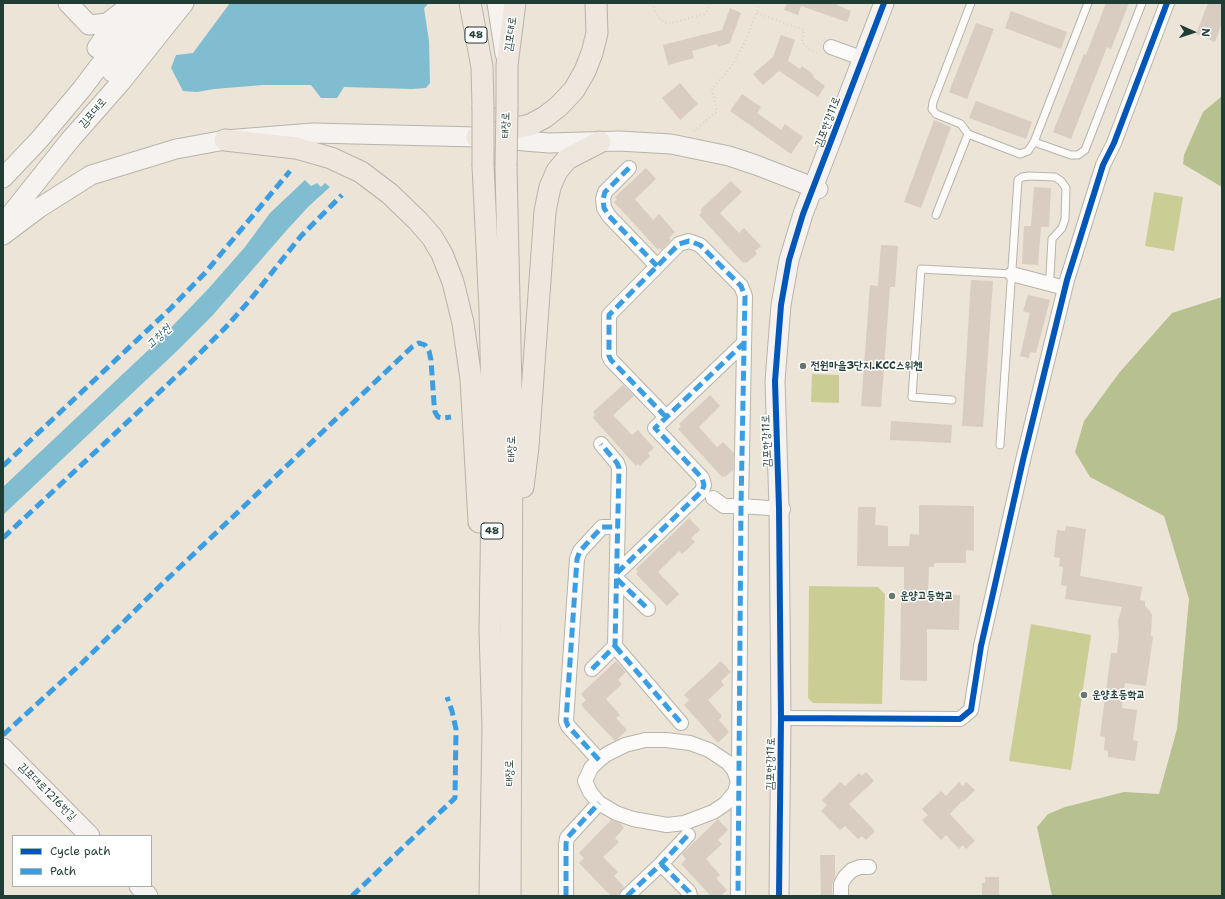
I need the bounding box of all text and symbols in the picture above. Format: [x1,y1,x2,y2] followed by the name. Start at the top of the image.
[1173,12,1213,52] north arrow
[502,16,520,52] street label: 김포대로
[465,27,487,43] road number: 48
[1198,28,1213,37] text: N
[76,95,110,131] street label: 김포대로
[812,95,844,149] street label: 김포한강11로
[499,112,513,138] street label: 태장로
[144,322,174,352] water label: 고창천
[811,359,922,373] place label: 전원마을3단지.KCC스위첸
[798,361,808,371] marker: 전원마을3단지.KCC스위첸
[759,414,775,468] street label: 김포한강11로
[505,436,519,462] street label: 태장로
[481,523,503,539] road number: 48
[900,589,953,603] place label: 운양고등학교
[887,591,897,601] marker: 운양고등학교
[1092,688,1145,702] place label: 운양초등학교
[1079,690,1089,700] marker: 운양초등학교
[764,737,778,791] street label: 김포한강11로
[15,760,79,824] street label: 김포대로1216번길
[503,760,517,786] street label: 태장로
[12,835,152,887] legend
[50,843,111,859] text: Cycle path
[50,863,76,879] text: Path

